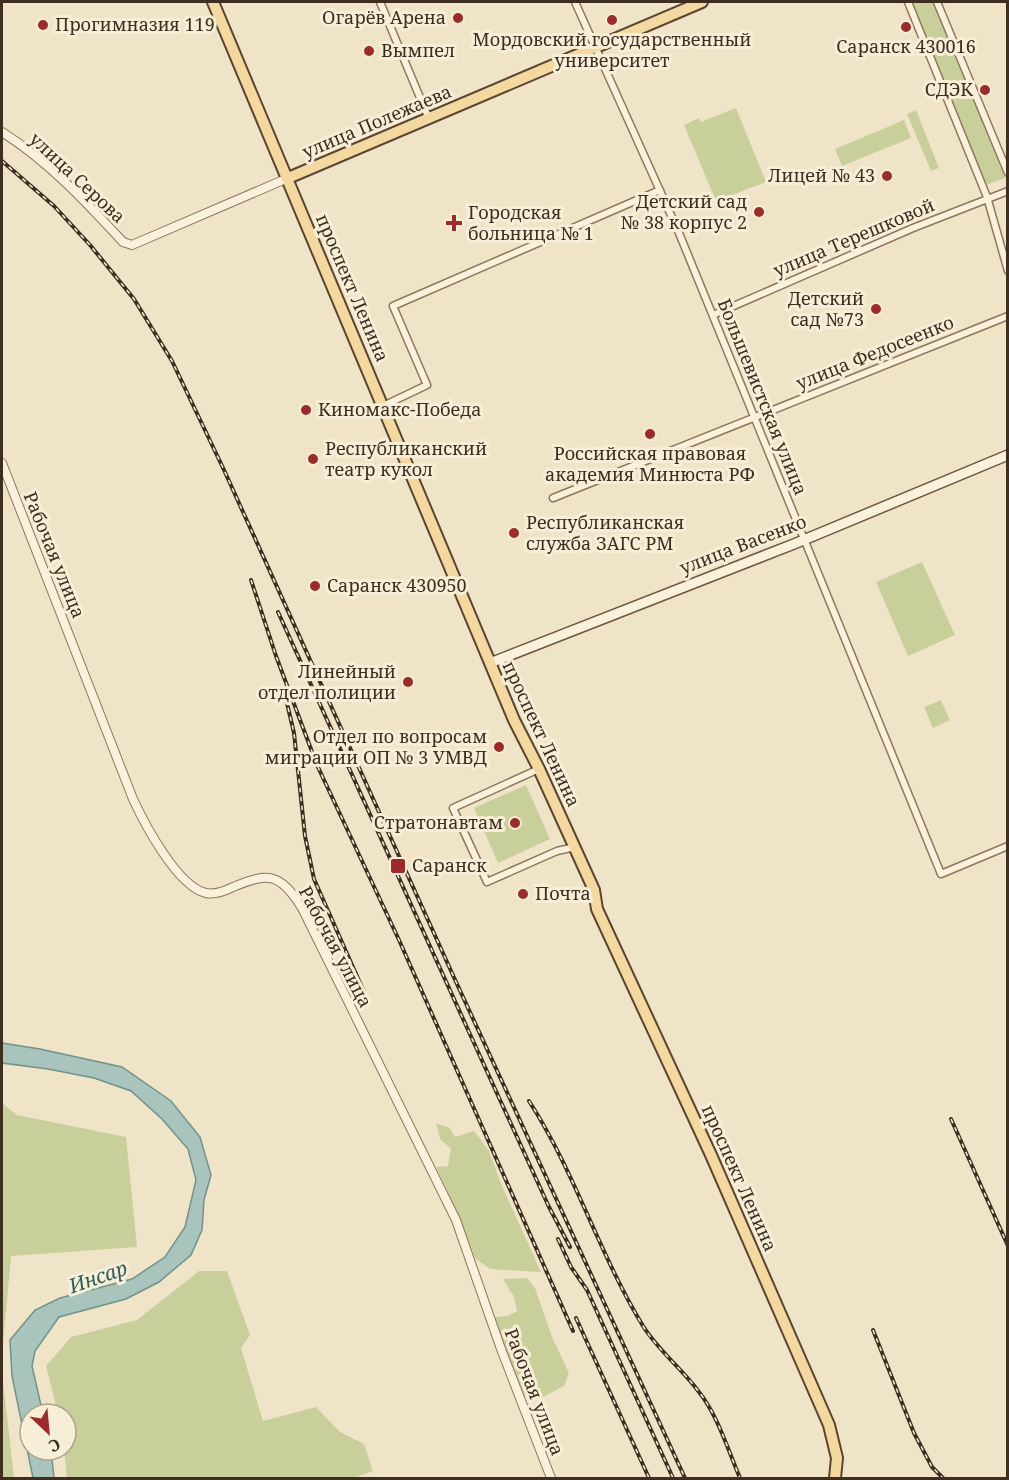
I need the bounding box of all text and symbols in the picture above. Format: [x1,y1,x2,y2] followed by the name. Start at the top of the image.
[322,5,446,29] place label: Огарёв Арена
[451,11,465,25] marker: Огарёв Арена
[55,12,215,36] place label: Прогимназия 119
[605,13,619,27] marker: Мордовский государственный университет
[36,18,50,32] marker: Прогимназия 119
[899,20,913,34] marker: Саранск 430016
[473,27,751,72] place label: Мордовский государственный университет
[836,34,976,58] place label: Саранск 430016
[381,38,455,62] place label: Вымпел
[362,44,376,58] marker: Вымпел
[925,77,973,101] place label: СДЭК
[298,79,455,163] street label: улица Полежаева
[978,83,992,97] marker: СДЭК
[25,127,131,228] street label: улица Серова
[768,163,875,187] place label: Лицей № 43
[880,169,894,183] marker: Лицей № 43
[621,189,747,234] place label: Детский сад № 38 корпус 2
[769,192,938,282] street label: улица Терешковой
[468,200,594,245] place label: Городская больница № 1
[752,205,766,219] marker: Детский сад № 38 корпус 2
[311,210,395,365] street label: проспект Ленина
[445,214,463,232] marker: Городская больница № 1
[788,286,864,331] place label: Детский сад №73
[712,295,813,498] street label: Большевистская улица
[869,302,883,316] marker: Детский сад №73
[792,309,957,395] street label: улица Федосеенко
[318,397,482,421] place label: Киномакс-Победа
[299,403,313,417] marker: Киномакс-Победа
[643,427,657,441] marker: Российская правовая академия Минюста РФ
[325,436,487,481] place label: Республиканский театр кукол
[545,441,755,486] place label: Российская правовая академия Минюста РФ
[306,452,320,466] marker: Республиканский театр кукол
[19,488,91,621] street label: Рабочая улица
[676,509,809,579] street label: улица Васенко
[526,510,684,555] place label: Республиканская служба ЗАГС РМ
[507,526,521,540] marker: Республиканская служба ЗАГС РМ
[327,573,467,597] place label: Саранск 430950
[308,579,322,593] marker: Саранск 430950
[498,657,586,810] street label: проспект Ленина
[258,659,396,704] place label: Линейный отдел полиции
[401,675,415,689] marker: Линейный отдел полиции
[265,724,487,769] place label: Отдел по вопросам миграции ОП № 3 УМВД
[492,740,506,754] marker: Отдел по вопросам миграции ОП № 3 УМВД
[374,810,503,834] place label: Стратонавтам
[508,816,522,830] marker: Стратонавтам
[412,853,487,877] place label: Саранск
[389,857,407,875] marker: Саранск
[535,881,591,905] place label: Почта
[294,882,378,1011] street label: Рабочая улица
[516,887,530,901] marker: Почта
[697,1100,783,1255] street label: проспект Ленина
[64,1254,131,1299] water label: Инсар
[500,1325,570,1459] street label: Рабочая улица
[18,1402,78,1462] north arrow
[45,1433,64,1458] text: С

